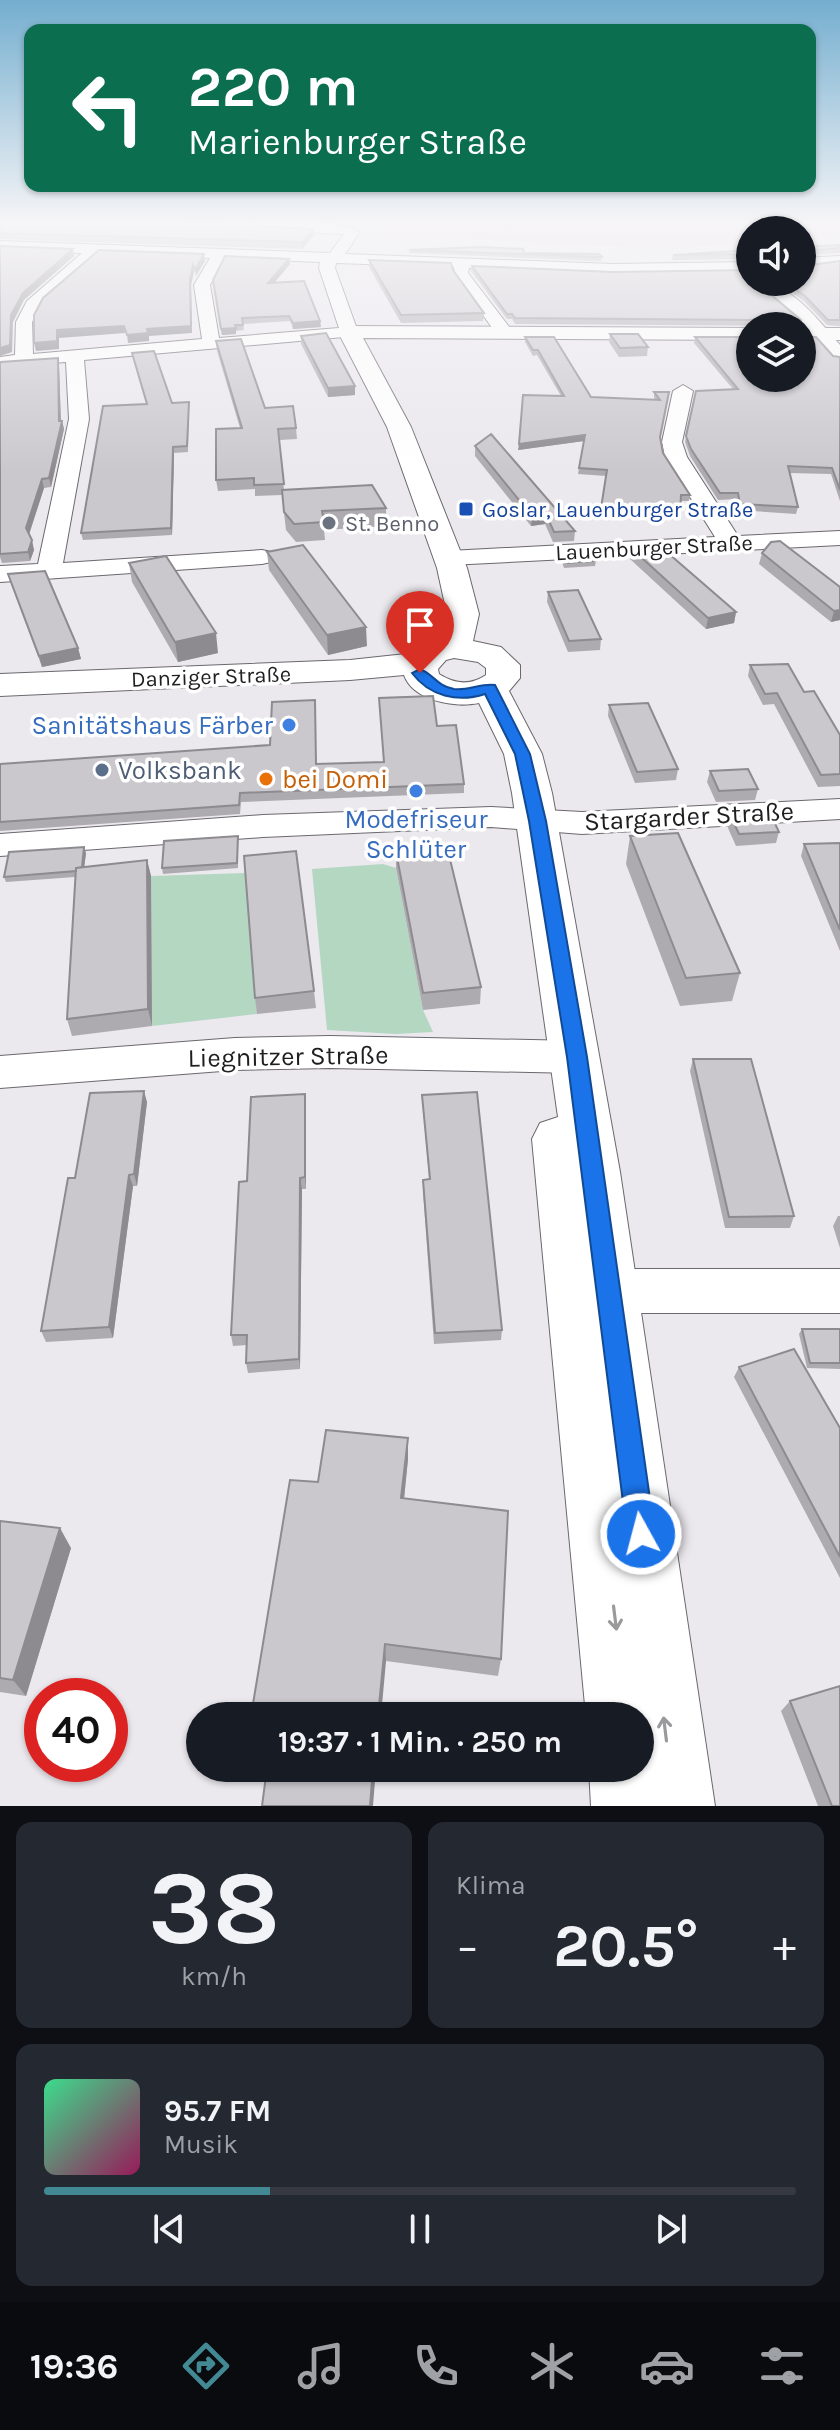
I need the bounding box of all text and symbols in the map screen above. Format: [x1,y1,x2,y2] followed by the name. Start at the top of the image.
[188,54,359,119] text: 220 m
[56,56,160,160] icon: left
[188,121,527,163] text: Marienburger Straße
[736,216,816,392] map controls
[736,216,816,296] button: sound
[736,312,816,392] button: layers
[482,497,753,523] place label: Goslar, Lauenburger Straße
[457,500,475,518] marker: Goslar, Lauenburger Straße
[345,511,439,537] place label: St. Benno
[320,514,338,532] marker: St. Benno
[555,530,753,566] street label: Lauenburger Straße
[386,591,454,673] pin
[398,603,442,647] icon: arrive
[131,661,292,693] street label: Danziger Straße
[32,710,274,741] place label: Sanitätshaus Färber
[280,716,298,734] marker: Sanitätshaus Färber
[118,755,242,786] place label: Volksbank
[93,761,111,779] marker: Volksbank
[282,764,388,795] place label: bei Domi
[257,770,275,788] marker: bei Domi
[407,782,425,800] marker: Modefriseur Schlüter
[583,796,795,837] street label: Stargarder Straße
[344,804,488,865] place label: Modefriseur Schlüter
[187,1039,389,1074] street label: Liegnitzer Straße
[599,1492,683,1576] position arrow
[608,1604,623,1631] one-way arrow
[24,1678,128,1782] speed limit sign: 40
[658,1716,673,1742] one-way arrow
[278,1724,562,1760] text: 19:37 · 1 Min. · 250 m
[148,1848,280,1969] text: 38
[456,1870,525,1901] text: Klima
[553,1911,699,1981] text: 20.5°
[456,1921,479,1972] text: −
[773,1921,796,1972] text: +
[181,1961,247,1992] text: km/h
[164,2093,271,2129] text: 95.7 FM
[164,2129,238,2160] text: Musik
[147,2207,191,2251] icon: previous
[398,2207,442,2251] icon: pause
[649,2207,693,2251] icon: next
[178,2338,234,2394] icon: directions
[293,2338,349,2394] icon: music
[408,2338,464,2394] icon: phone
[524,2338,580,2394] icon: climate
[639,2338,695,2394] icon: car
[754,2338,810,2394] icon: filters
[30,2345,118,2387] text: 19:36

